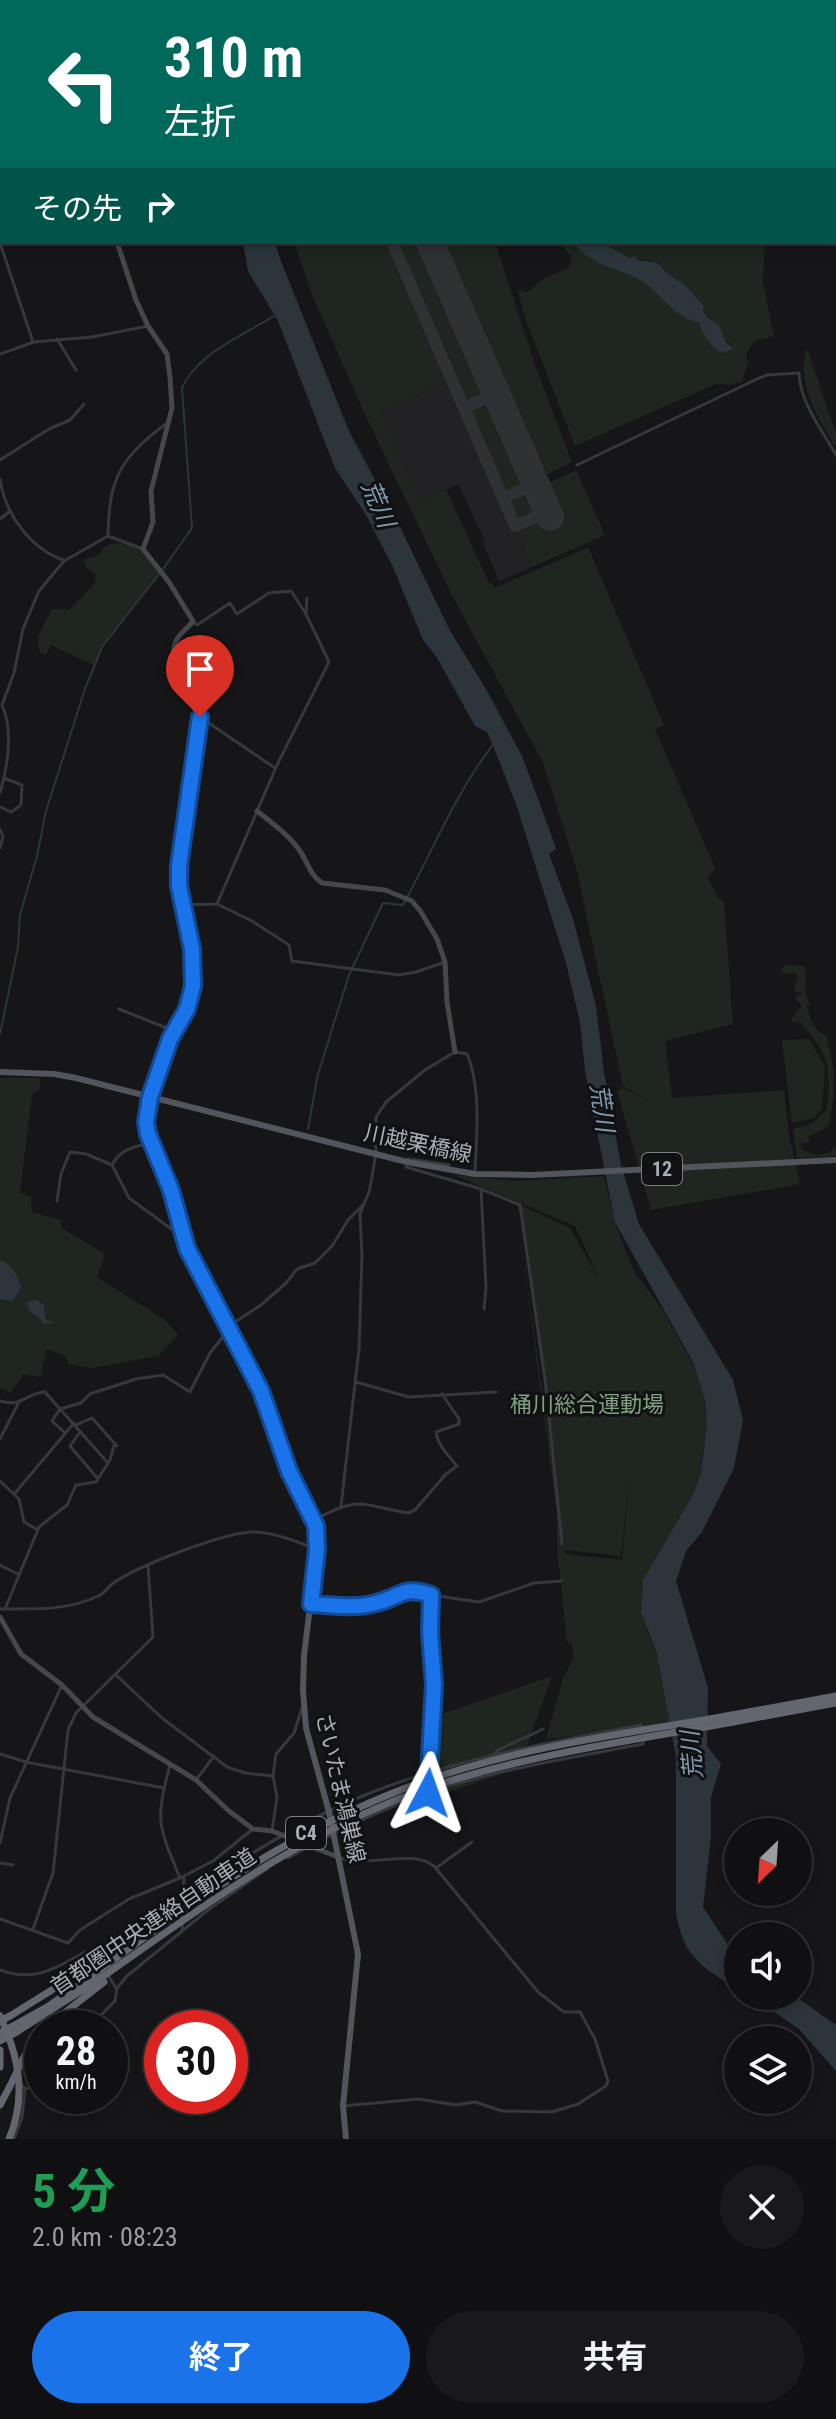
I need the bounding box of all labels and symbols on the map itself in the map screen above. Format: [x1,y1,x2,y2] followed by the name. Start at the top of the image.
[356,476,401,534] water label: 荒川
[166,635,234,717] pin
[585,1082,620,1137] water label: 荒川
[361,1120,474,1167] street label: 川越栗橋線
[642,1153,682,1185] road number: 12
[510,1392,664,1417] park label: 桶川総合運動場
[311,1711,370,1866] street label: さいたま鴻巣線
[676,1727,708,1780] water label: 荒川
[386,1751,470,1835] position arrow
[286,1817,326,1849] road number: C4
[724,1818,812,1906] north arrow
[46,1843,261,1999] street label: 首都圏中央連絡自動車道
[144,2010,248,2114] speed limit sign: 30

